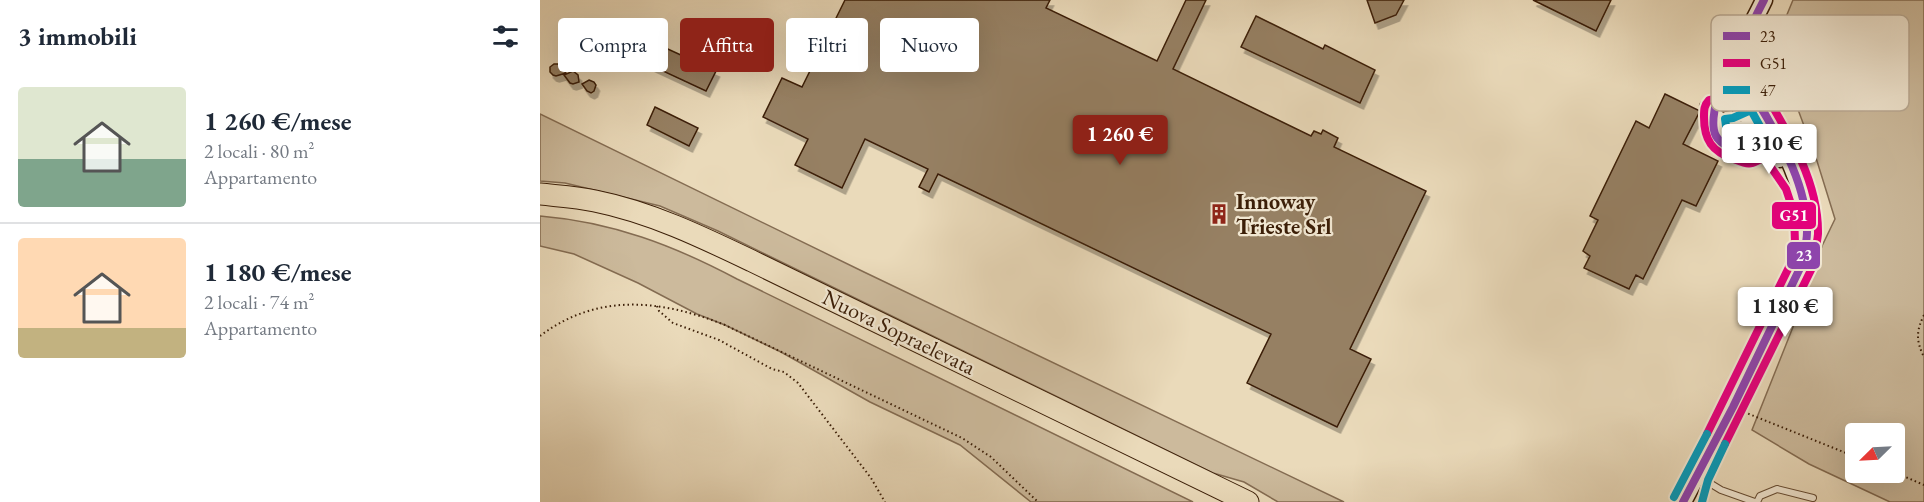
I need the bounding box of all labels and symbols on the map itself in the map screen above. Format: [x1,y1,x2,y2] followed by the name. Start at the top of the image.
[1711,15,1909,111] legend
[1760,26,1776,47] text: 23
[1760,53,1787,74] text: G51
[1760,80,1776,101] text: 47
[1065,115,1175,166] pin: 1 260 €
[1714,124,1824,175] pin: 1 310 €
[1236,187,1332,241] place label: Innoway Trieste Srl
[1771,201,1817,230] line badge: G51
[1207,202,1231,226] building icon: Innoway Trieste Srl
[1780,205,1808,226] text: G51
[1786,241,1821,270] line badge: 23
[1796,245,1812,266] text: 23
[818,282,981,382] street label: Nuova Sopraelevata
[1730,287,1840,338] pin: 1 180 €
[1845,423,1905,483] north arrow

